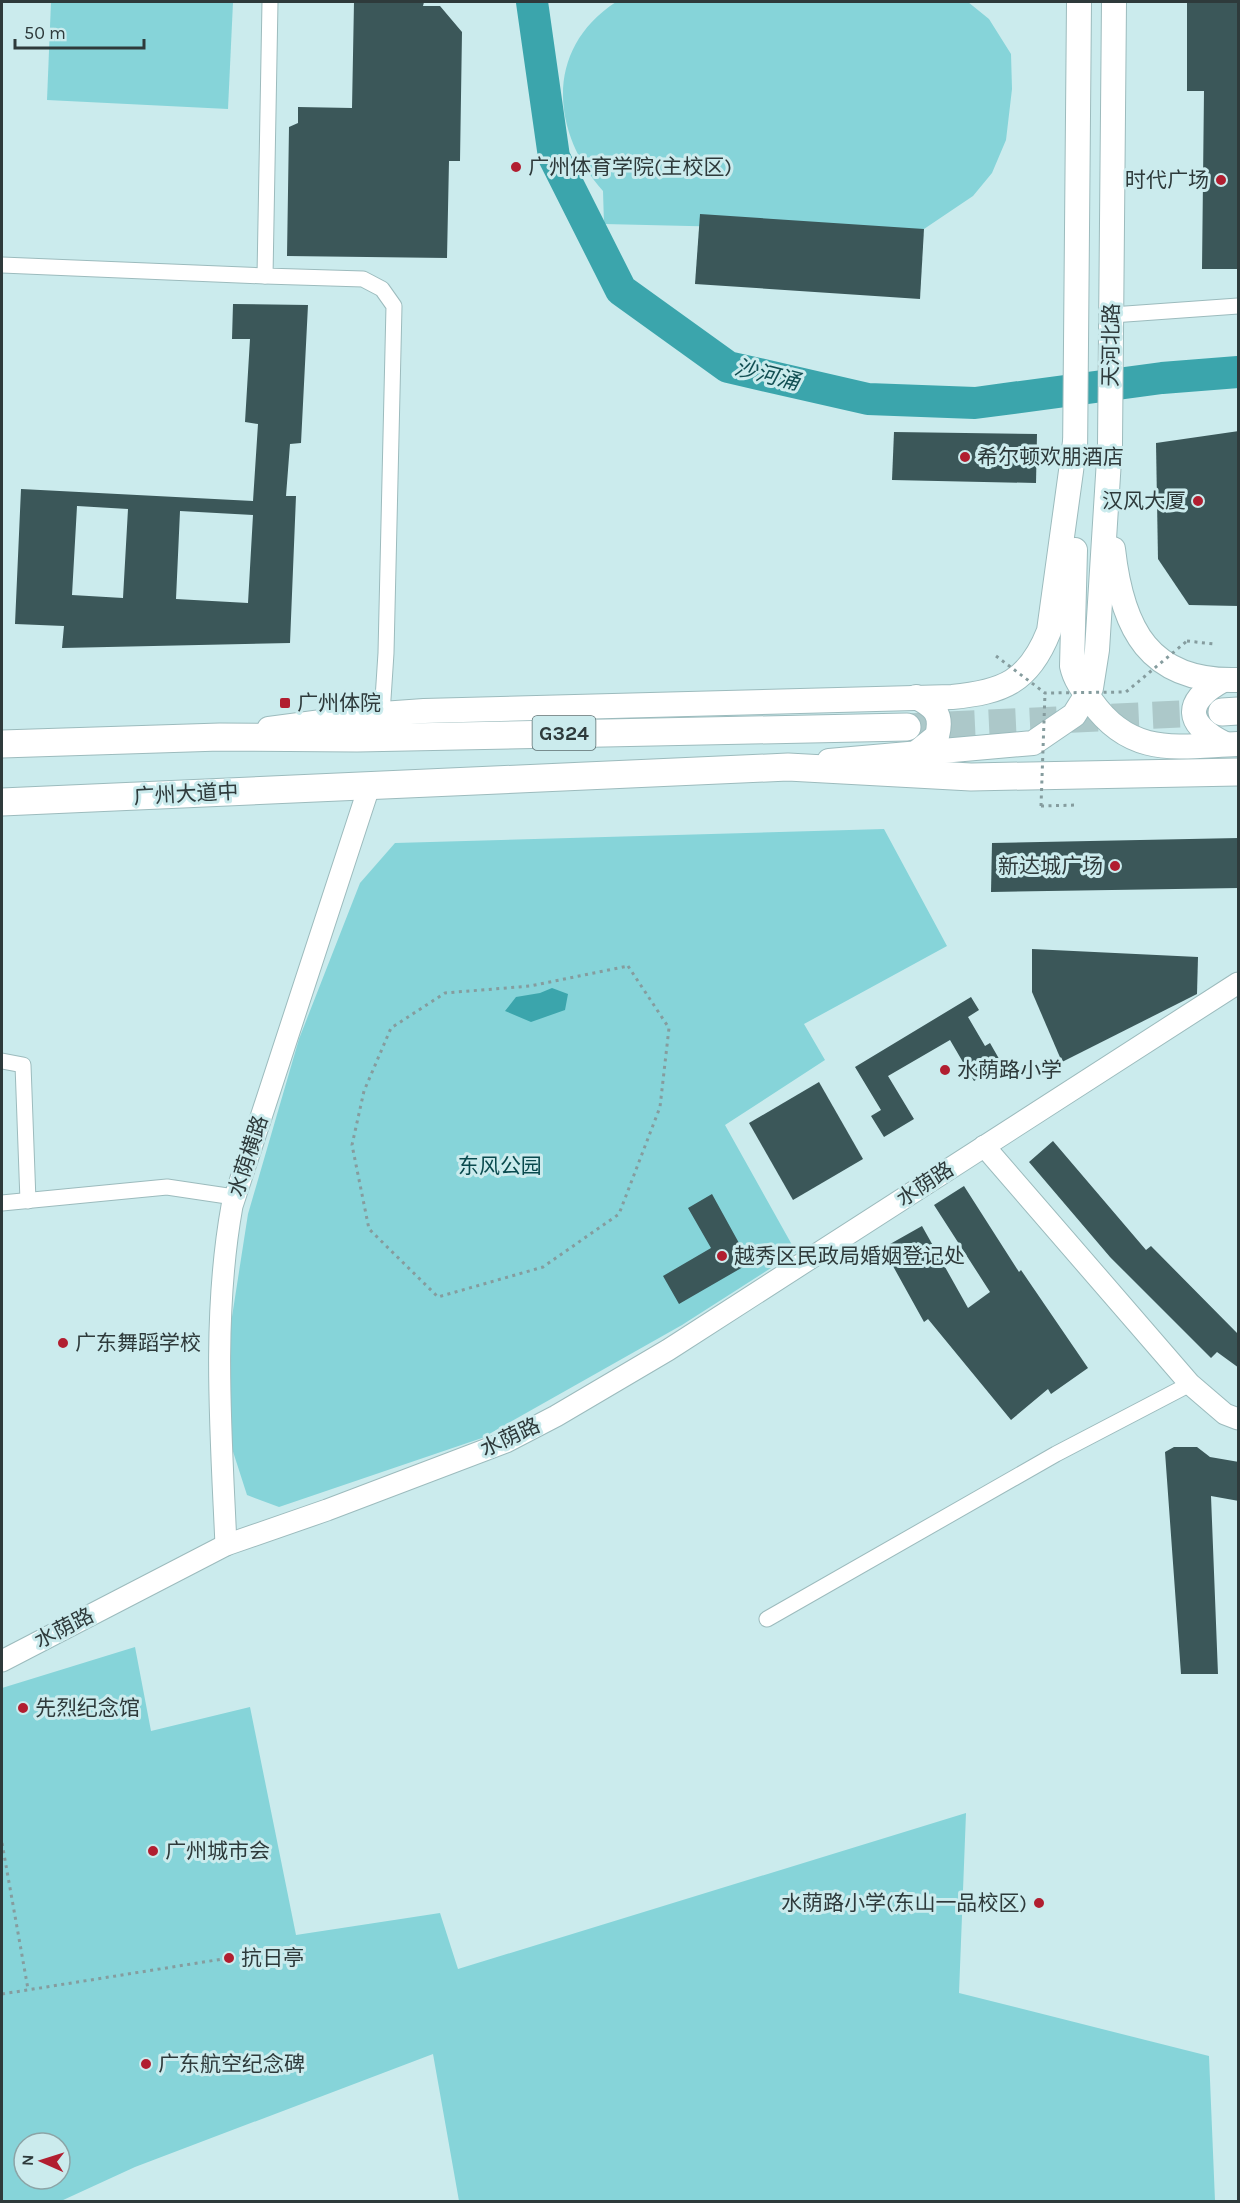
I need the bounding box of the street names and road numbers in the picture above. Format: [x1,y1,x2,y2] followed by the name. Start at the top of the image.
[1098,303,1124,387] street label: 天河北路
[532,716,596,750] road number: G324
[133,779,239,809] street label: 广州大道中
[224,1112,272,1200] street label: 水荫横路
[892,1157,958,1211] street label: 水荫路
[476,1413,544,1461] street label: 水荫路
[30,1603,98,1653] street label: 水荫路

